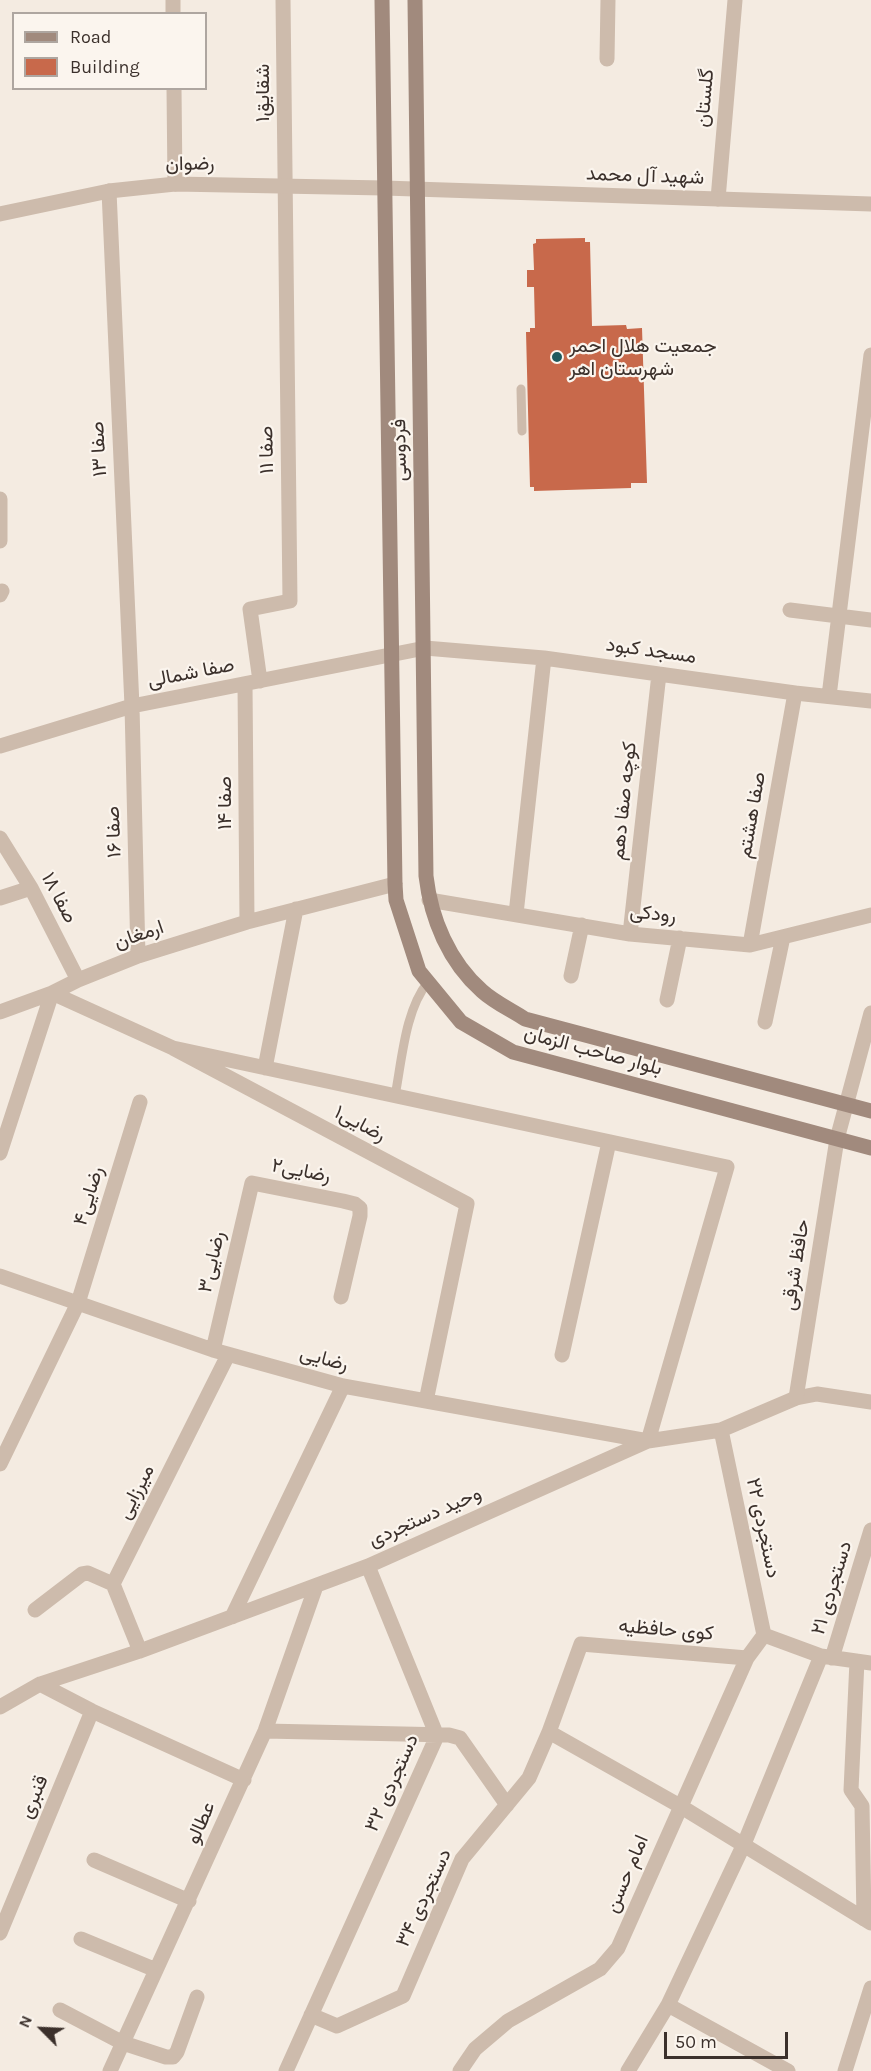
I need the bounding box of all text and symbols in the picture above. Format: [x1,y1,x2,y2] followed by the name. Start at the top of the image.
[12,12,207,90] legend
[70,26,111,48] text: Road
[70,56,140,78] text: Building
[251,64,275,122] street label: شقایق۱
[690,68,720,128] street label: گلستان
[165,152,215,176] street label: رضوان
[585,162,705,190] street label: شهید آل محمد
[569,334,717,381] place label: جمعیت هلال احمر شهرستان اهر
[550,350,564,364] marker: جمعیت هلال احمر شهرستان اهر
[387,419,413,481] street label: فردوسی
[86,421,112,477] street label: صفا ۱۳
[255,426,279,474] street label: صفا ۱۱
[604,633,698,669] street label: مسجد کبود
[146,653,236,693] street label: صفا شمالی
[606,741,642,861] street label: کوچه صفا دهم
[733,770,771,860] street label: صفا هشتم
[213,776,237,830] street label: صفا ۱۴
[101,806,127,858] street label: صفا ۱۶
[36,868,82,928] street label: صفا ۱۸
[629,900,677,928] street label: رودکی
[111,915,167,955] street label: ارمغان
[521,1021,665,1081] street label: بلوار صاحب الزمان
[330,1101,390,1147] street label: رضایی۱
[269,1154,333,1188] street label: رضایی۲
[69,1164,109,1228] street label: رضایی۴
[777,1218,815,1312] street label: حافظ شرقی
[193,1229,231,1295] street label: رضایی۳
[297,1341,351,1377] street label: رضایی
[112,1461,160,1523] street label: میرزایی
[741,1476,785,1580] street label: دستجردی ۲۲
[365,1481,485,1553] street label: وحید دستجردی
[806,1538,858,1638] street label: دستجردی ۲۱
[617,1614,715,1646] street label: کوی حافظیه
[360,1730,424,1836] street label: دستجردی ۳۲
[14,1772,54,1822] street label: قنبری
[181,1798,221,1848] street label: عطالو
[600,1832,654,1916] street label: امام حسن
[391,1845,457,1951] street label: دستجردی ۳۴
[12,1999,72,2059] north arrow
[14,2012,36,2031] text: N
[667,2020,792,2058] scale bar
[675,2031,717,2053] text: 50 m

